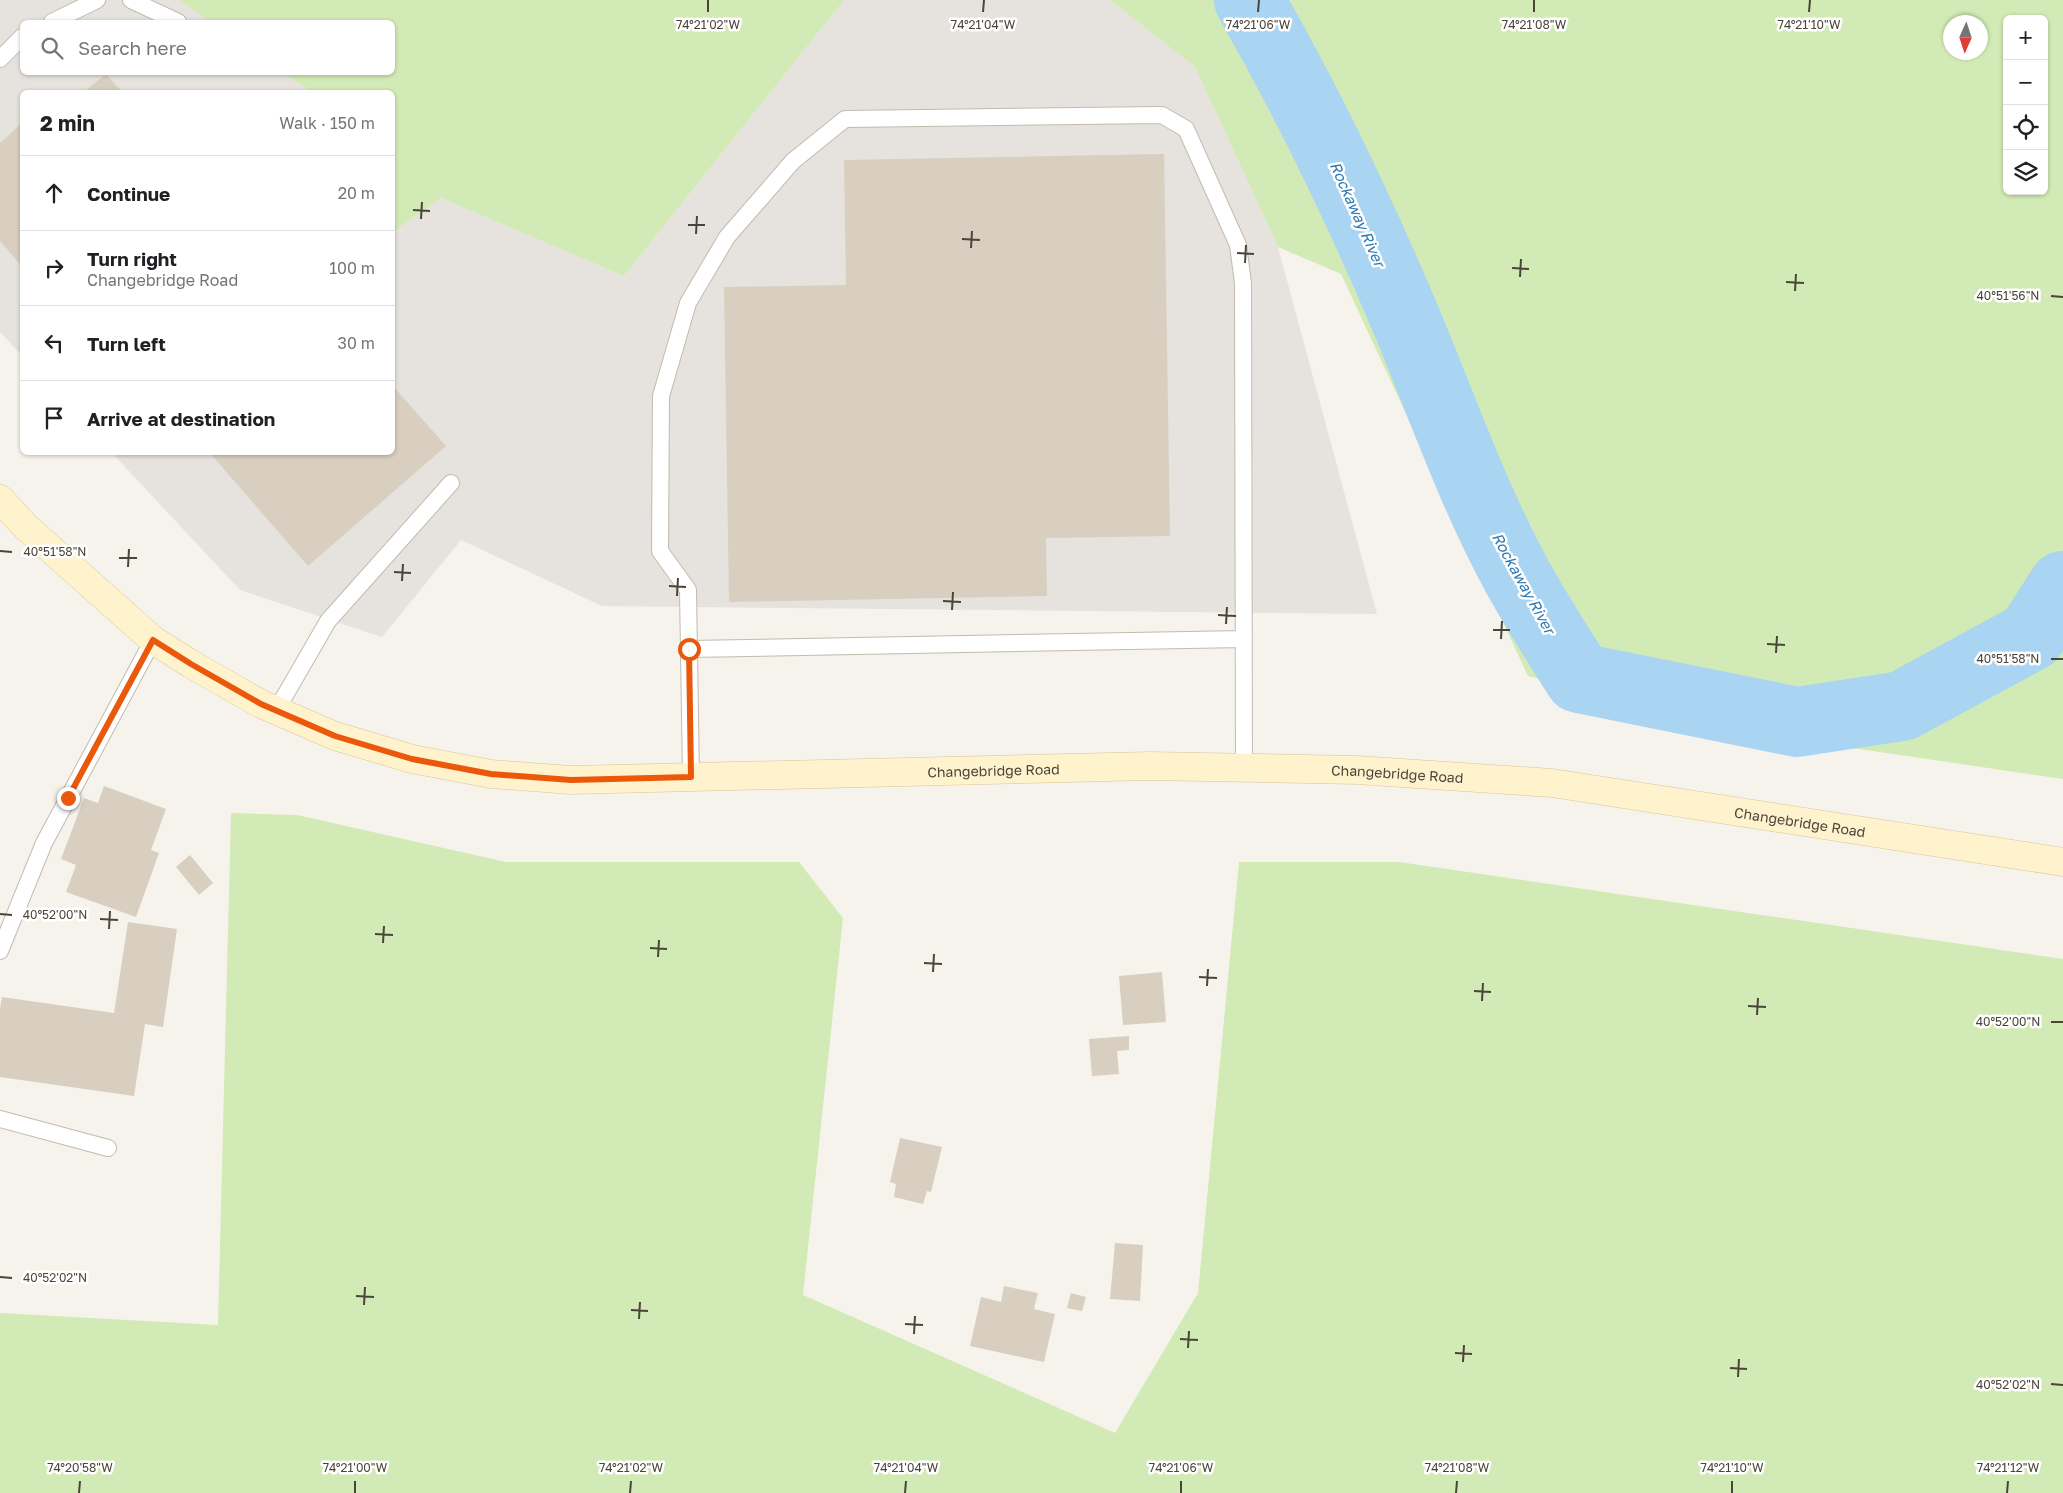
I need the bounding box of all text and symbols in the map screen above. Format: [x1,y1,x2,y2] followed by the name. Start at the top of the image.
[1943,15,1988,60] north arrow
[2003,15,2048,195] map controls
[2003,15,2048,60] button: +
[676,17,740,32] text: 74°21'02"W
[951,17,1016,32] text: 74°21'04"W
[1226,17,1291,32] text: 74°21'06"W
[1502,17,1567,32] text: 74°21'08"W
[1778,17,1841,32] text: 74°21'10"W
[20,20,395,75] search box
[38,34,66,62] icon: search
[78,36,187,59] text: Search here
[2003,60,2048,105] button: −
[2003,105,2048,150] button: locate
[40,110,95,136] text: 2 min
[279,113,375,133] text: Walk · 150 m
[2003,150,2048,195] button: layers
[1326,159,1390,272] water label: Rockaway River
[40,179,68,207] icon: ahead
[87,182,170,205] text: Continue
[338,183,375,203] text: 20 m
[87,247,177,270] text: Turn right
[40,254,68,282] icon: right
[329,258,375,278] text: 100 m
[87,270,238,290] text: Changebridge Road
[1977,288,2039,303] text: 40°51'56"N
[40,329,68,357] icon: left
[87,332,166,355] text: Turn left
[338,333,375,353] text: 30 m
[40,404,68,432] icon: arrive
[87,407,275,430] text: Arrive at destination
[1488,529,1560,639] water label: Rockaway River
[24,544,86,559] text: 40°51'58"N
[678,638,701,661] route start
[1977,651,2039,666] text: 40°51'58"N
[927,760,1060,780] street label: Changebridge Road
[1331,761,1464,786] street label: Changebridge Road
[57,787,80,810] route end
[1733,803,1867,840] street label: Changebridge Road
[23,907,87,922] text: 40°52'00"N
[1976,1014,2040,1029] text: 40°52'00"N
[23,1270,87,1285] text: 40°52'02"N
[1976,1377,2040,1392] text: 40°52'02"N
[47,1460,113,1475] text: 74°20'58"W
[323,1460,388,1475] text: 74°21'00"W
[599,1460,663,1475] text: 74°21'02"W
[874,1460,939,1475] text: 74°21'04"W
[1149,1460,1214,1475] text: 74°21'06"W
[1425,1460,1490,1475] text: 74°21'08"W
[1701,1460,1764,1475] text: 74°21'10"W
[1977,1460,2040,1475] text: 74°21'12"W

